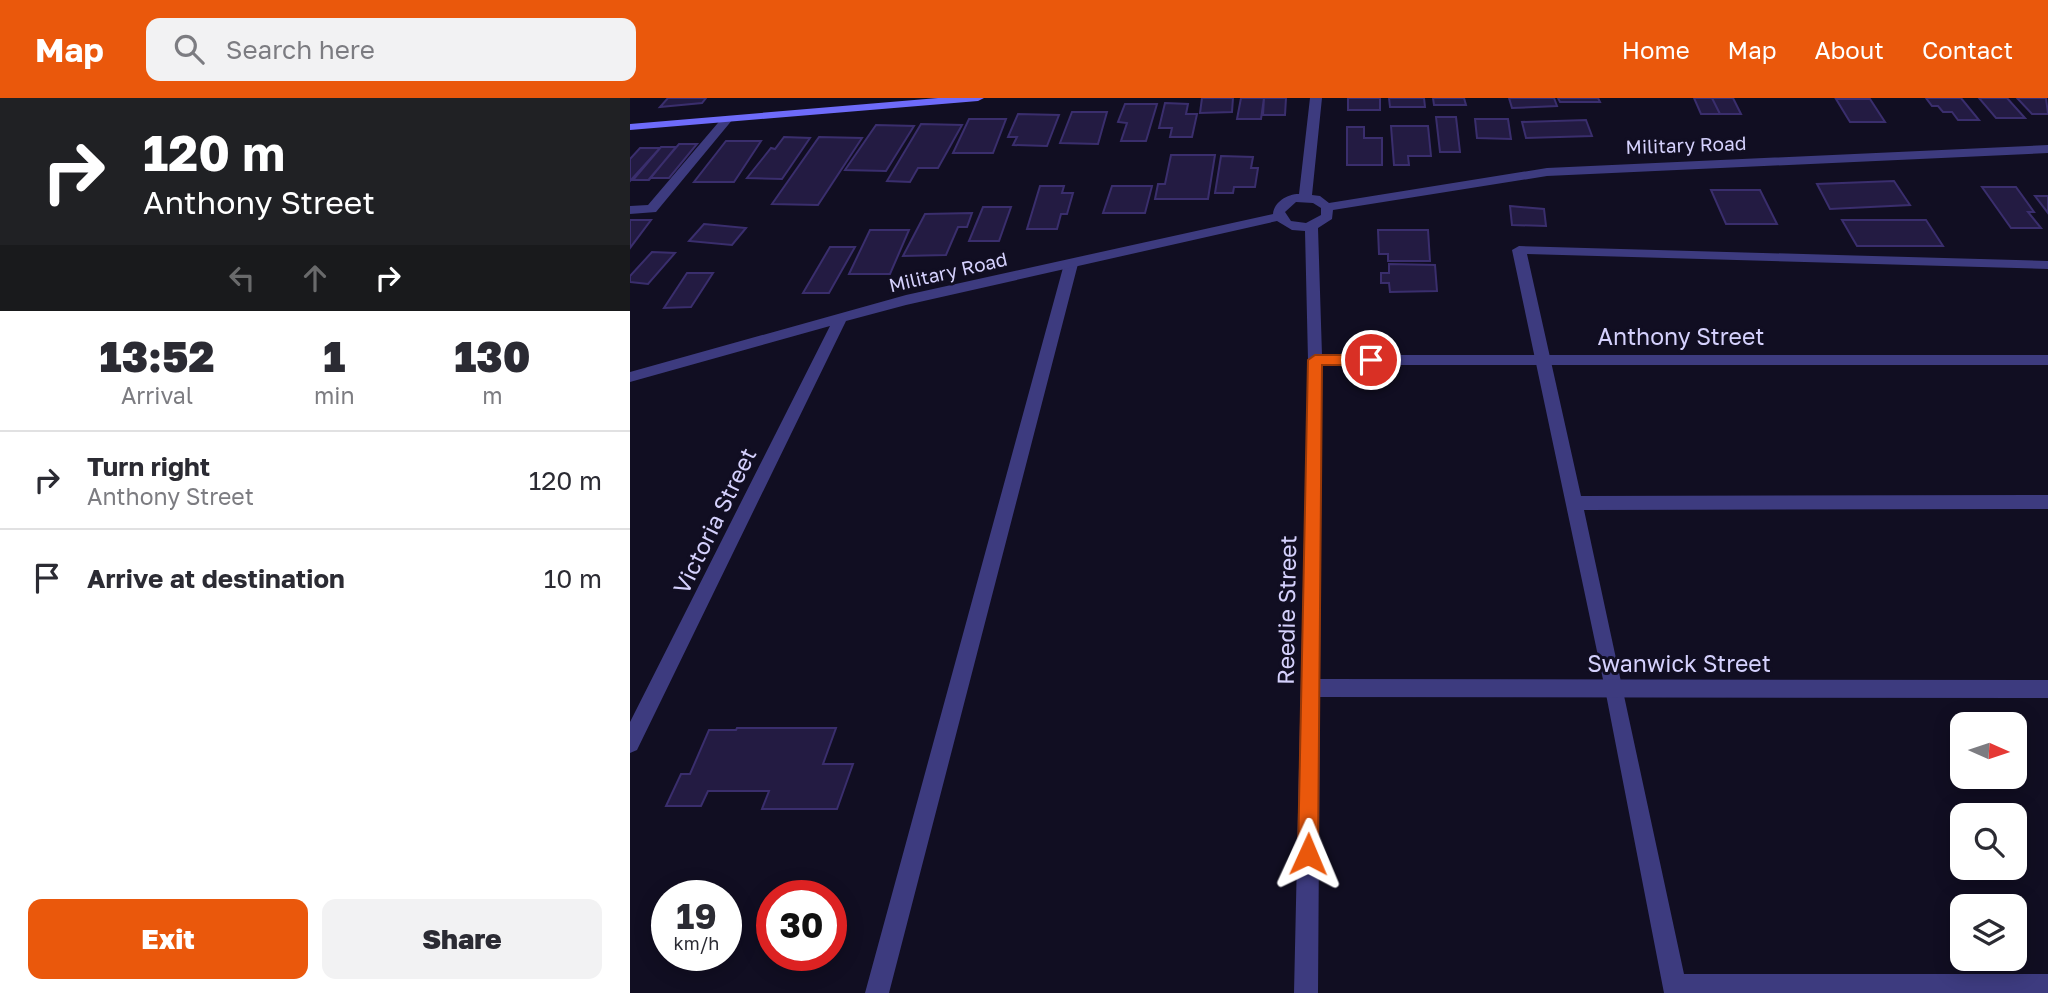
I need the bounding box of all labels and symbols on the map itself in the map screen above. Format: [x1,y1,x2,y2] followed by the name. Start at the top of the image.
[1625,131,1747,158] street label: Military Road
[886,247,1009,296] street label: Military Road
[1598,322,1764,350] street label: Anthony Street
[1341,330,1401,390] pin
[667,443,762,598] street label: Victoria Street
[1271,535,1301,685] street label: Reedie Street
[1587,649,1771,677] street label: Swanwick Street
[1950,712,2026,789] north arrow
[1271,817,1345,891] position arrow
[756,880,847,971] speed limit sign: 30

